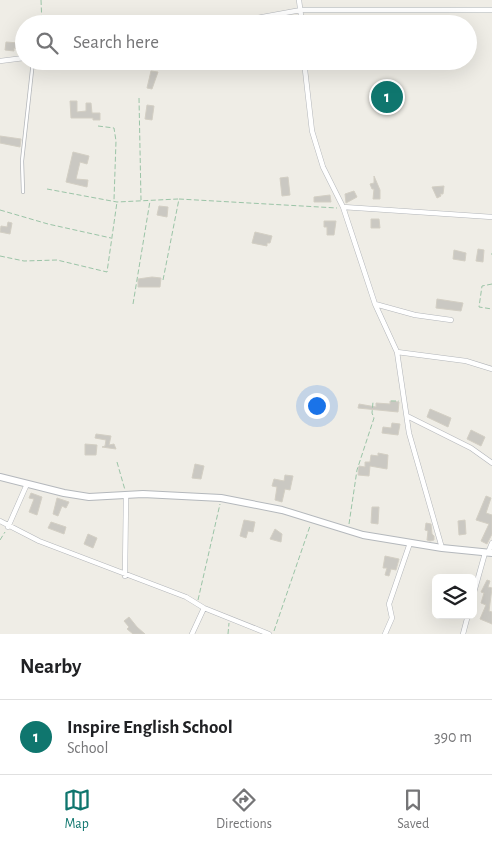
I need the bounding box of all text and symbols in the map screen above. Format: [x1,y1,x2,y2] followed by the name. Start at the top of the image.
[15,15,477,70] search box
[33,29,61,57] icon: search
[73,33,159,52] text: Search here
[371,78,403,116] pin: 1
[304,393,330,419] your location
[432,574,477,619] map controls
[432,574,477,619] button: layers
[20,656,81,677] text: Nearby
[67,718,233,737] text: Inspire English School
[33,729,39,745] text: 1
[434,729,472,745] text: 390 m
[67,740,108,756] text: School
[63,786,91,833] tab: Map
[216,786,272,833] tab: Directions
[397,786,429,833] tab: Saved

